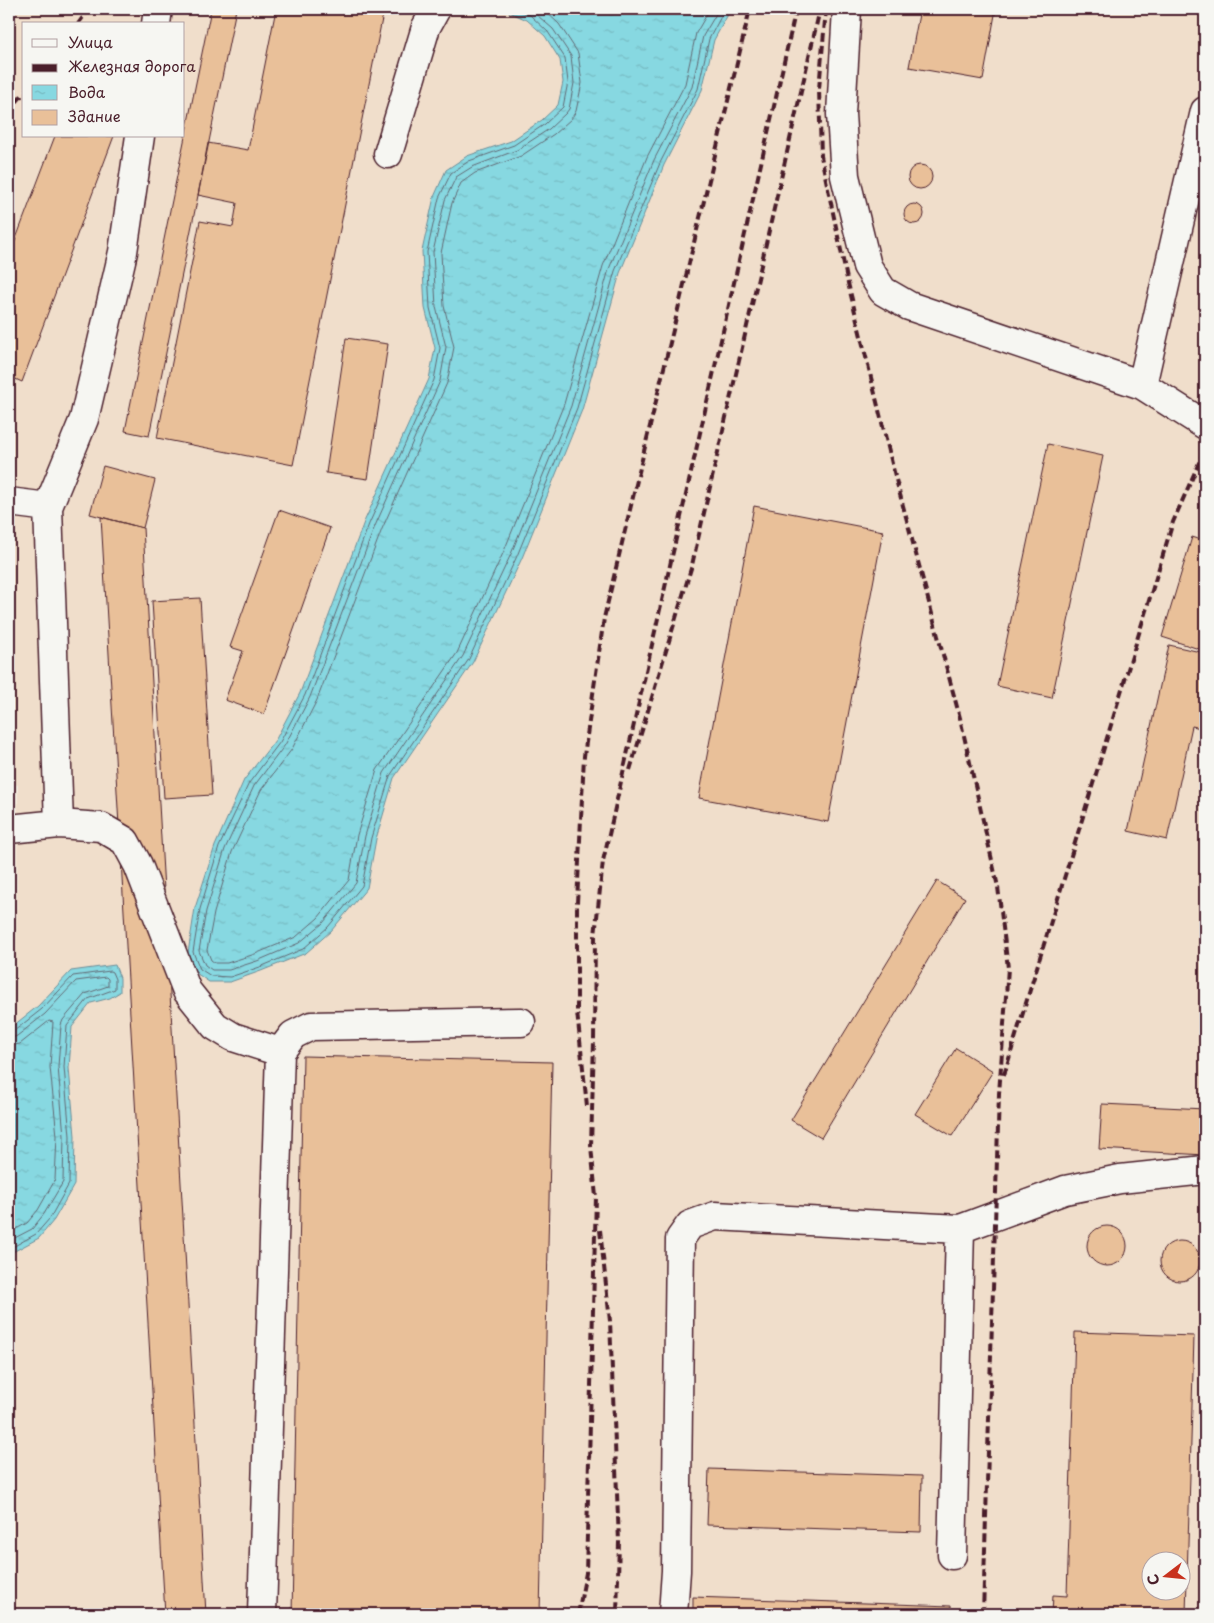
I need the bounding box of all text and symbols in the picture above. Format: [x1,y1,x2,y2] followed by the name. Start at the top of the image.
[22,22,185,138] legend
[68,30,113,53] text: Улица
[68,54,196,77] text: Железная дорога
[68,80,106,103] text: Вода
[68,104,121,127] text: Здание
[1142,1550,1192,1600] north arrow
[1141,1572,1165,1588] text: С

